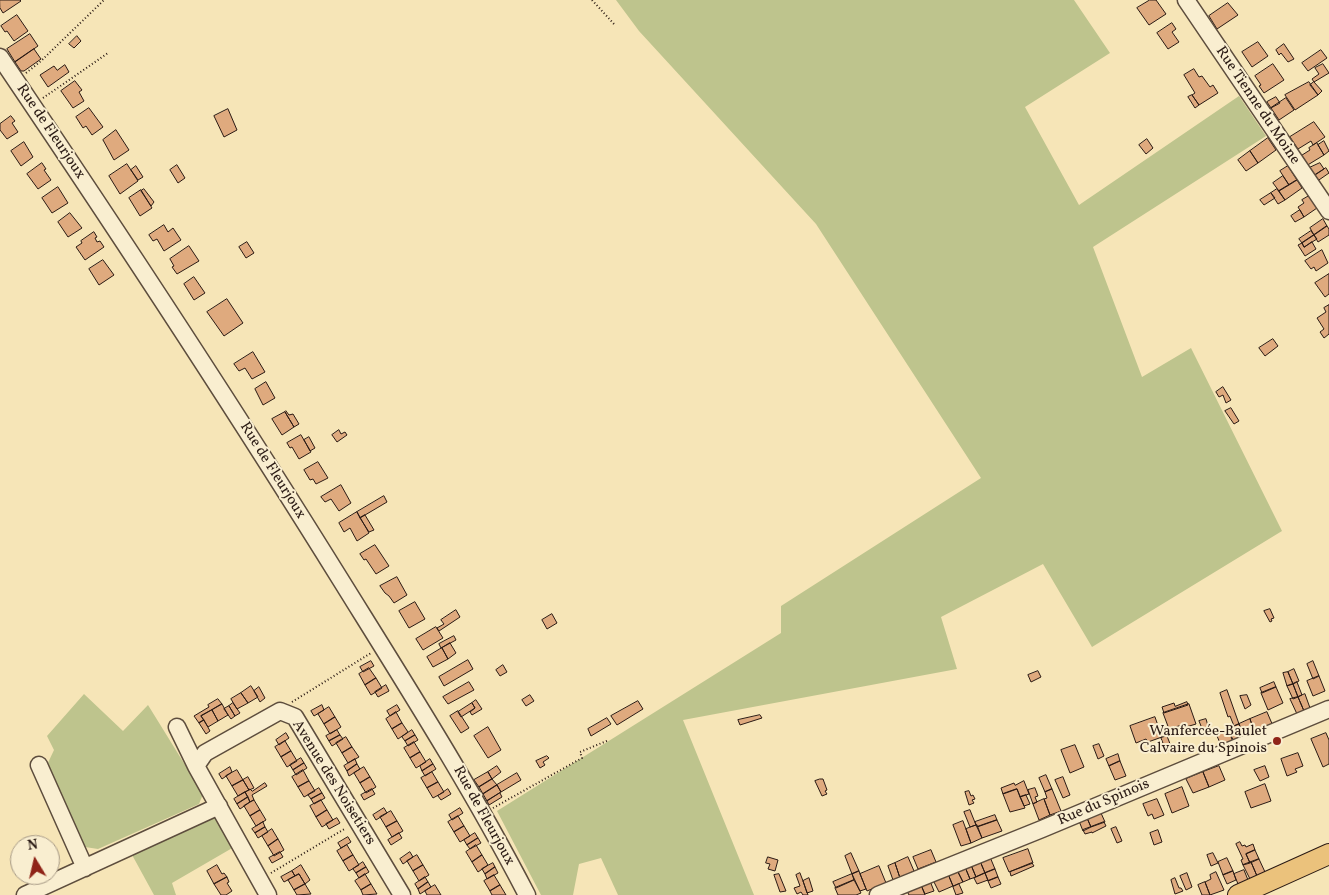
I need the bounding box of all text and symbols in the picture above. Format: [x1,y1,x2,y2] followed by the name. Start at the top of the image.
[1211,43,1303,169] street label: Rue Tienne du Moine
[12,81,88,183] street label: Rue de Fleurjoux
[235,419,309,523] street label: Rue de Fleurjoux
[287,717,379,849] street label: Avenue des Noisetiers
[1140,723,1267,758] place label: Wanfercée-Baulet Calvaire du Spinois
[1271,735,1283,747] marker: Wanfercée-Baulet Calvaire du Spinois
[448,763,518,869] street label: Rue de Fleurjoux
[1055,776,1153,830] street label: Rue du Spinois
[10,835,60,885] north arrow
[26,836,39,856] text: N

